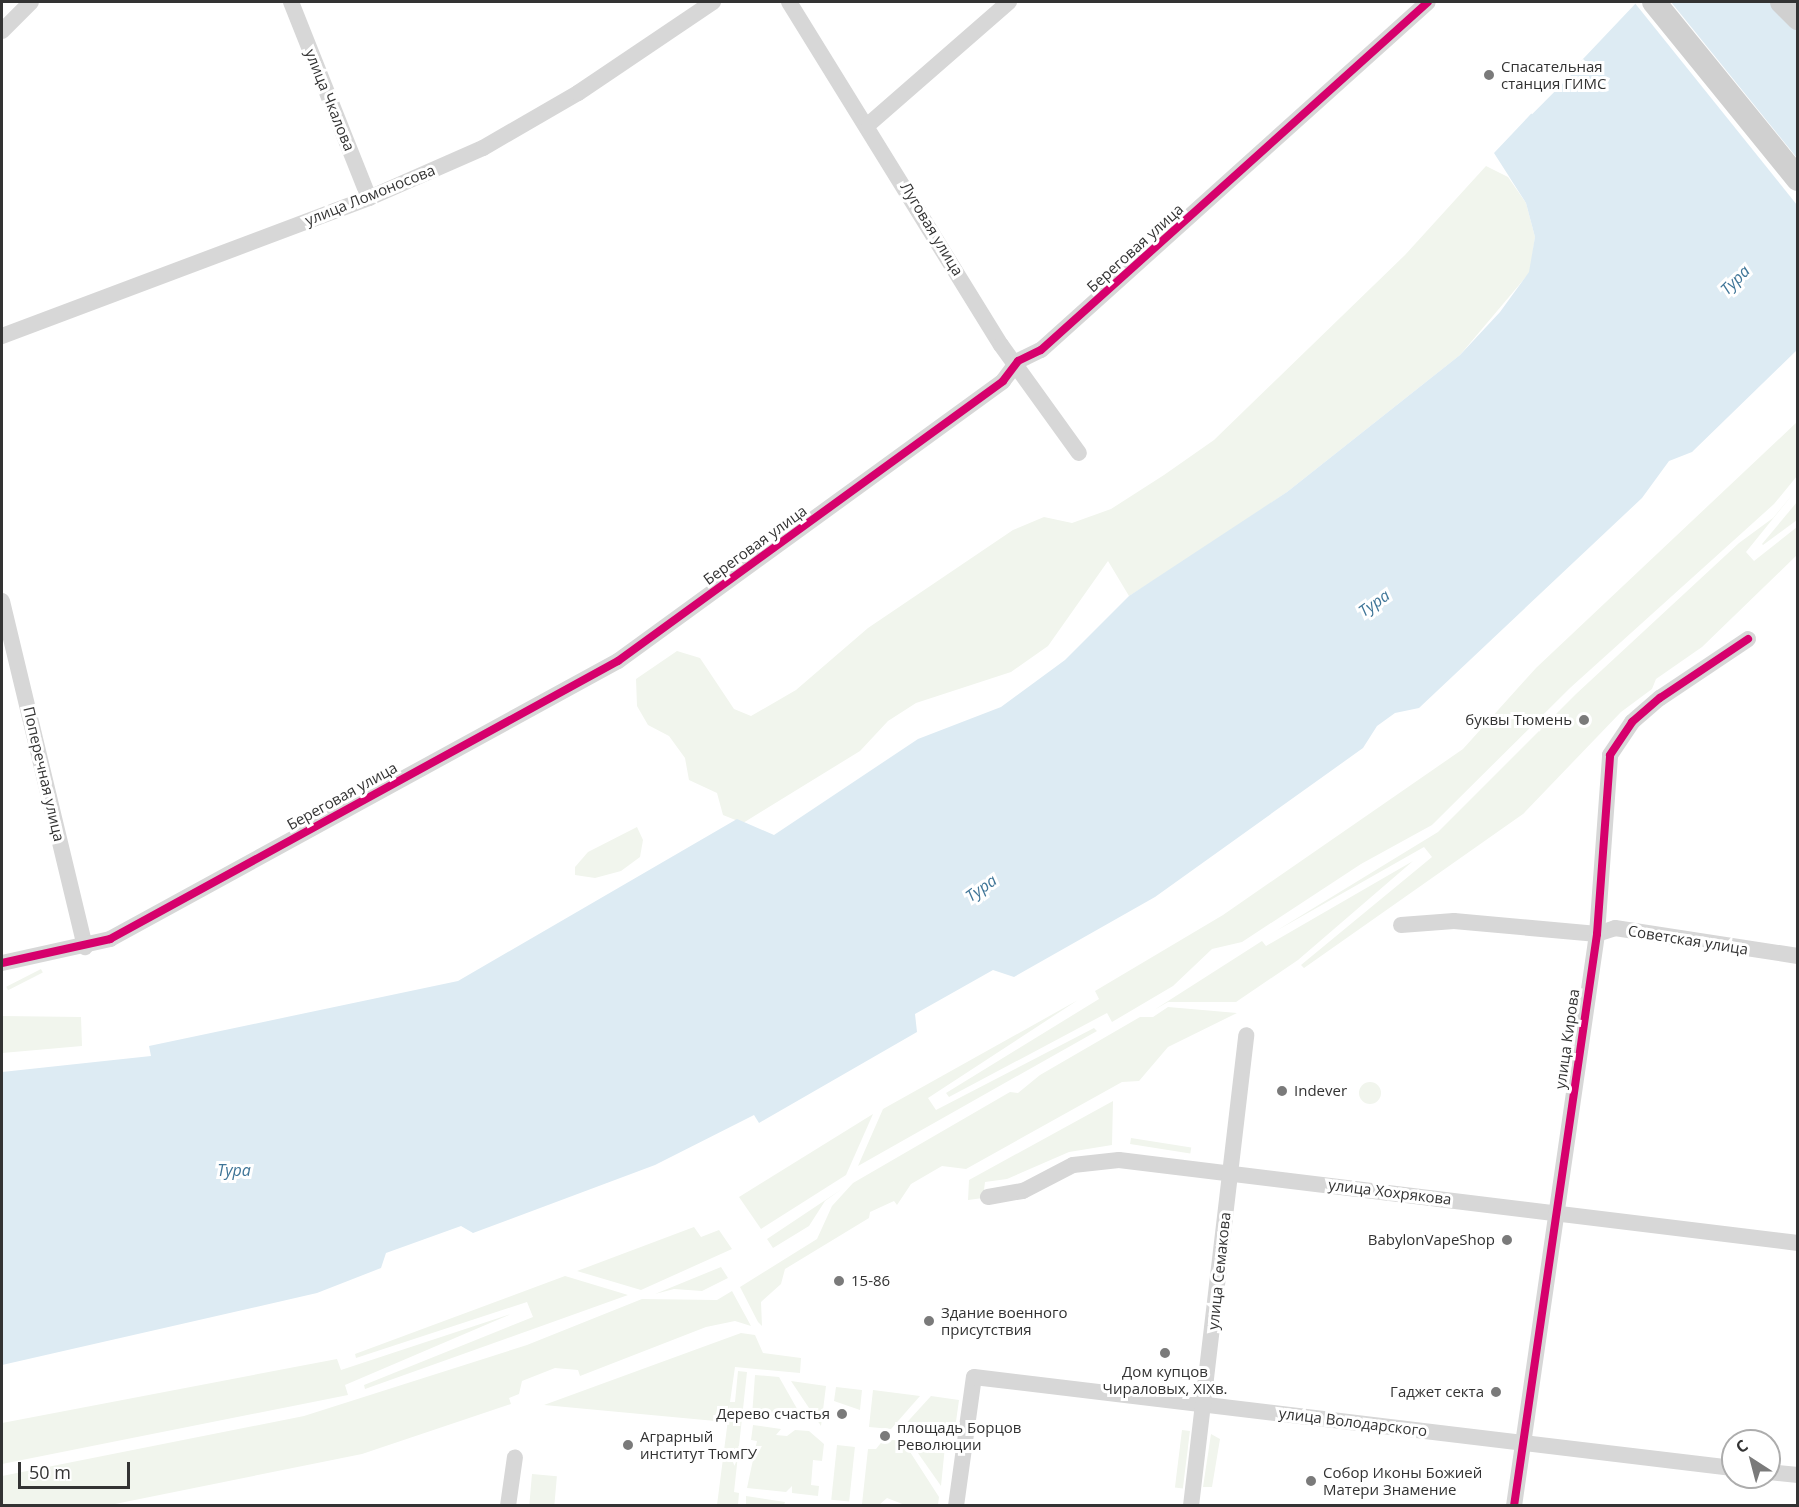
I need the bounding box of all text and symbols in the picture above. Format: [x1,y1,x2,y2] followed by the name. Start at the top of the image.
[301,46,359,154] street label: улица Чкалова
[1501,57,1606,92] place label: Спасательная станция ГИМС
[1482,68,1496,82] marker: Спасательная станция ГИМС
[302,161,438,229] street label: улица Ломоносова
[897,179,967,279] street label: Луговая улица
[1083,200,1187,296] street label: Береговая улица
[1716,261,1754,299] water label: Тура
[700,502,810,588] street label: Береговая улица
[1355,585,1393,621] water label: Тура
[20,705,68,843] street label: Поперечная улица
[1465,711,1572,729] place label: буквы Тюмень
[1577,713,1591,727] marker: буквы Тюмень
[284,758,400,834] street label: Береговая улица
[962,870,1000,906] water label: Тура
[1627,922,1749,958] street label: Советская улица
[1551,988,1583,1090] street label: улица Кирова
[1294,1082,1347,1100] place label: Indever
[1275,1084,1289,1098] marker: Indever
[217,1160,251,1180] water label: Тура
[1327,1176,1453,1208] street label: улица Хохрякова
[1204,1211,1234,1331] street label: улица Семакова
[1368,1231,1495,1249] place label: BabylonVapeShop
[1500,1233,1514,1247] marker: BabylonVapeShop
[851,1272,890,1290] place label: 15-86
[832,1274,846,1288] marker: 15-86
[941,1303,1068,1338] place label: Здание военного присутствия
[922,1314,936,1328] marker: Здание военного присутствия
[1158,1346,1172,1360] marker: Дом купцов Чираловых, XIXв.
[1103,1362,1227,1397] place label: Дом купцов Чираловых, XIXв.
[1390,1383,1484,1401] place label: Гаджет секта
[1489,1385,1503,1399] marker: Гаджет секта
[1278,1404,1428,1440] street label: улица Володарского
[716,1405,830,1423] place label: Дерево счастья
[835,1407,849,1421] marker: Дерево счастья
[897,1418,1021,1453] place label: площадь Борцов Революции
[640,1427,757,1462] place label: Аграрный институт ТюмГУ
[878,1429,892,1443] marker: площадь Борцов Революции
[1721,1429,1781,1489] north arrow
[1731,1434,1752,1458] text: С
[621,1438,635,1452] marker: Аграрный институт ТюмГУ
[21,1450,134,1488] scale bar
[29,1460,71,1484] text: 50 m
[1323,1463,1482,1498] place label: Собор Иконы Божией Матери Знамение
[1304,1474,1318,1488] marker: Собор Иконы Божией Матери Знамение

